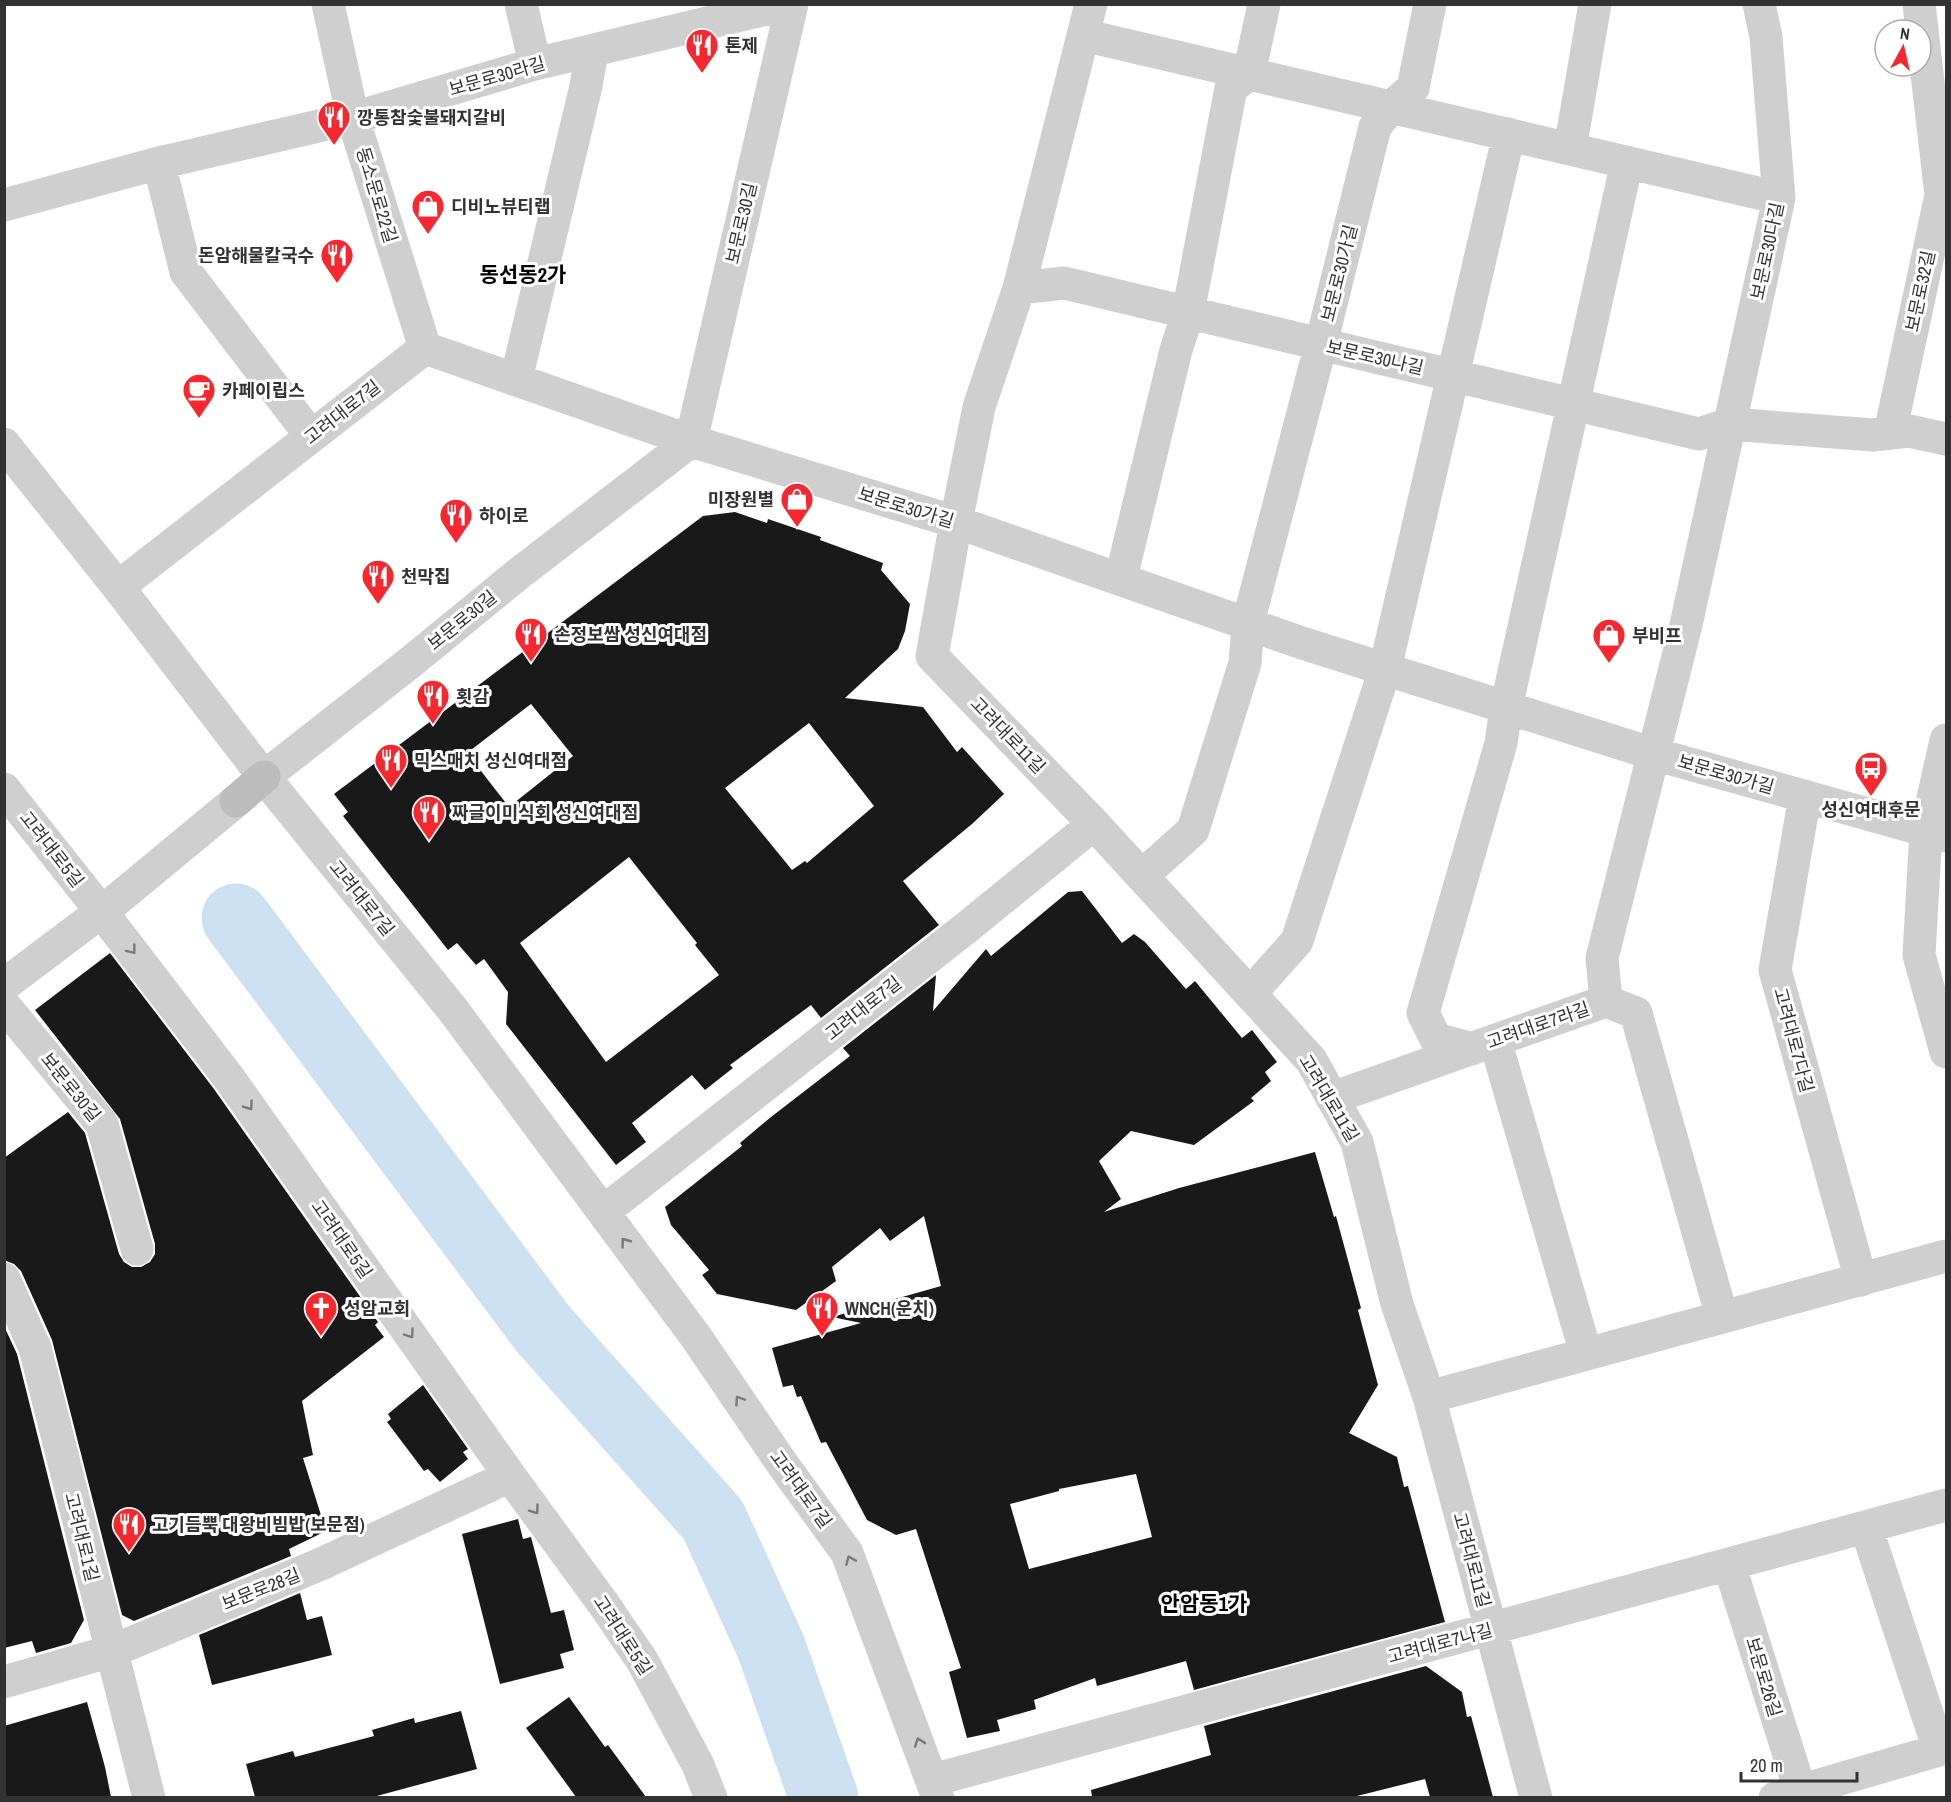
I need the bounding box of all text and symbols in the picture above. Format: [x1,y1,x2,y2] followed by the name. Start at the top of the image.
[1873,18,1933,78] north arrow
[1899,22,1911,45] text: N
[684,27,720,74] restaurant icon: 톤제
[725,33,758,58] place label: 톤제
[446,50,548,102] street label: 보문로30라길
[316,99,352,146] restaurant icon: 깡통참숯불돼지갈비
[357,105,506,130] place label: 깡통참숯불돼지갈비
[351,144,403,246] street label: 동소문로22길
[720,180,762,266] street label: 보문로30길
[410,188,446,235] shop icon: 디비노뷰티랩
[451,194,550,219] place label: 디비노뷰티랩
[1744,200,1790,302] street label: 보문로30다길
[1315,222,1363,324] street label: 보문로30가길
[319,237,355,284] restaurant icon: 돈암해물칼국수
[198,243,314,268] place label: 돈암해물칼국수
[1899,248,1941,334] street label: 보문로32길
[480,260,566,289] district label: 동선동2가
[1324,334,1426,380] street label: 보문로30나길
[181,372,217,419] cafe icon: 카페이립스
[298,374,386,450] street label: 고려대로7길
[222,378,305,403] place label: 카페이립스
[779,481,815,528] shop icon: 미장원별
[855,481,957,533] street label: 보문로30가길
[708,487,774,512] place label: 미장원별
[438,497,474,544] restaurant icon: 하이로
[479,503,529,528] place label: 하이로
[360,558,396,605] restaurant icon: 천막집
[401,564,451,589] place label: 천막집
[422,584,502,656] street label: 보문로30길
[513,616,549,663] restaurant icon: 손정보쌈 성신여대점
[1591,617,1627,664] shop icon: 부비프
[554,622,707,647] place label: 손정보쌈 성신여대점
[1632,623,1682,648] place label: 부비프
[415,678,451,725] restaurant icon: 횟감
[456,684,490,709] place label: 횟감
[965,691,1051,779] street label: 고려대로11길
[373,742,409,789] restaurant icon: 믹스매치 성신여대점
[414,748,567,773] place label: 믹스매치 성신여대점
[1675,748,1777,800] street label: 보문로30가길
[1853,750,1889,797] bus stop icon: 성신여대후문
[411,794,447,841] restaurant icon: 짜글이미식회 성신여대점
[1821,797,1921,822] place label: 성신여대후문
[452,800,638,825] place label: 짜글이미식회 성신여대점
[14,805,90,893] street label: 고려대로5길
[324,855,400,941] street label: 고려대로7길
[124,943,135,954] one-way arrow
[819,970,907,1046] street label: 고려대로7길
[1768,985,1820,1095] street label: 고려대로7다길
[1483,996,1593,1054] street label: 고려대로7라길
[35,1047,107,1127] street label: 보문로30길
[1293,1050,1365,1146] street label: 고려대로11길
[242,1100,253,1111] one-way arrow
[306,1195,378,1283] street label: 고려대로5길
[622,1237,633,1248] one-way arrow
[303,1290,339,1337] church icon: 성암교회
[804,1290,840,1337] restaurant icon: WNCH(운치)
[344,1296,410,1321] place label: 성암교회
[845,1296,934,1321] place label: WNCH(운치)
[403,1327,414,1338] one-way arrow
[735,1396,746,1407] one-way arrow
[764,1445,838,1533] street label: 고려대로7길
[59,1490,105,1584] street label: 고려대로1길
[528,1504,539,1515] one-way arrow
[111,1506,147,1553] restaurant icon: 고기듬뿍 대왕비빔밥(보문점)
[1447,1509,1497,1611] street label: 고려대로11길
[152,1512,365,1537] place label: 고기듬뿍 대왕비빔밥(보문점)
[845,1556,857,1567] one-way arrow
[218,1562,304,1616] street label: 보문로28길
[1161,1589,1247,1618] district label: 안암동1가
[588,1590,658,1680] street label: 고려대로5길
[1385,1617,1495,1669] street label: 고려대로7나길
[1740,1634,1788,1720] street label: 보문로26길
[914,1737,926,1748] one-way arrow
[1741,1745,1856,1783] scale bar
[1750,1753,1783,1778] text: 20 m

